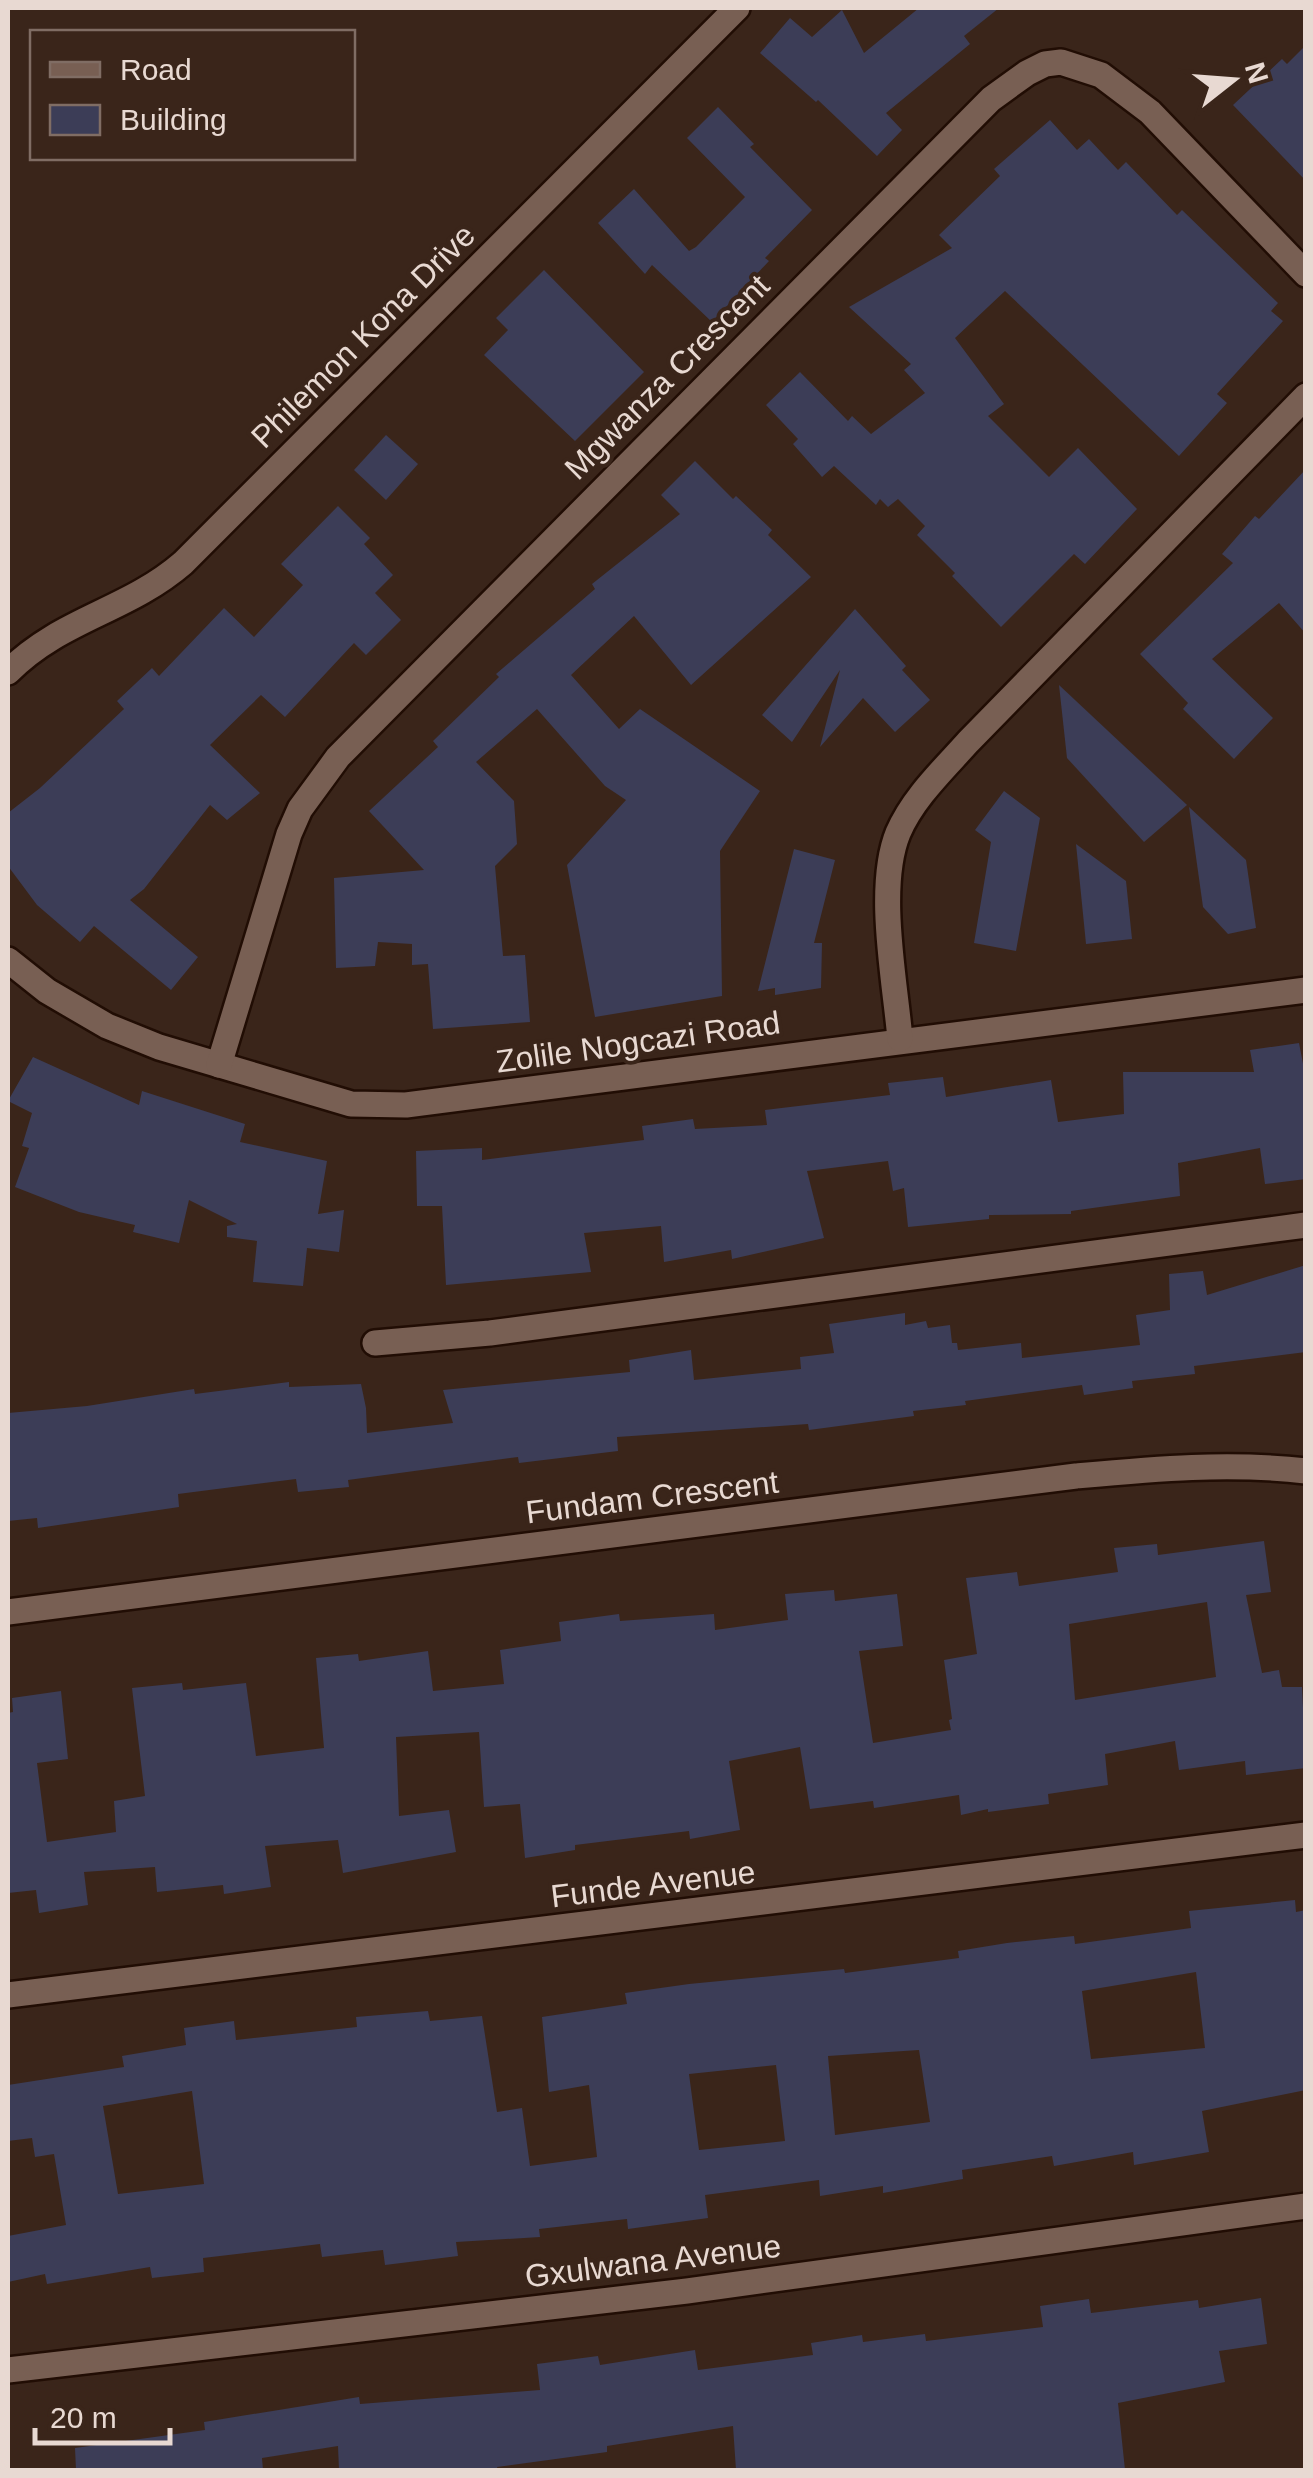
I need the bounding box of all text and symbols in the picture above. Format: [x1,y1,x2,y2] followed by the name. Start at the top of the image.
[30,30,355,160] legend
[1183,30,1283,130] north arrow
[120,53,192,86] text: Road
[1239,59,1274,87] text: N
[120,103,227,136] text: Building
[244,217,482,455] street label: Philemon Kona Drive
[557,267,777,487] street label: Mgwanza Crescent
[494,1004,782,1080] street label: Zolile Nogcazi Road
[524,1464,781,1530] street label: Fundam Crescent
[549,1854,757,1914] street label: Funde Avenue
[523,2227,783,2295] street label: Gxulwana Avenue
[35,2383,170,2445] scale bar
[50,2401,117,2434] text: 20 m

